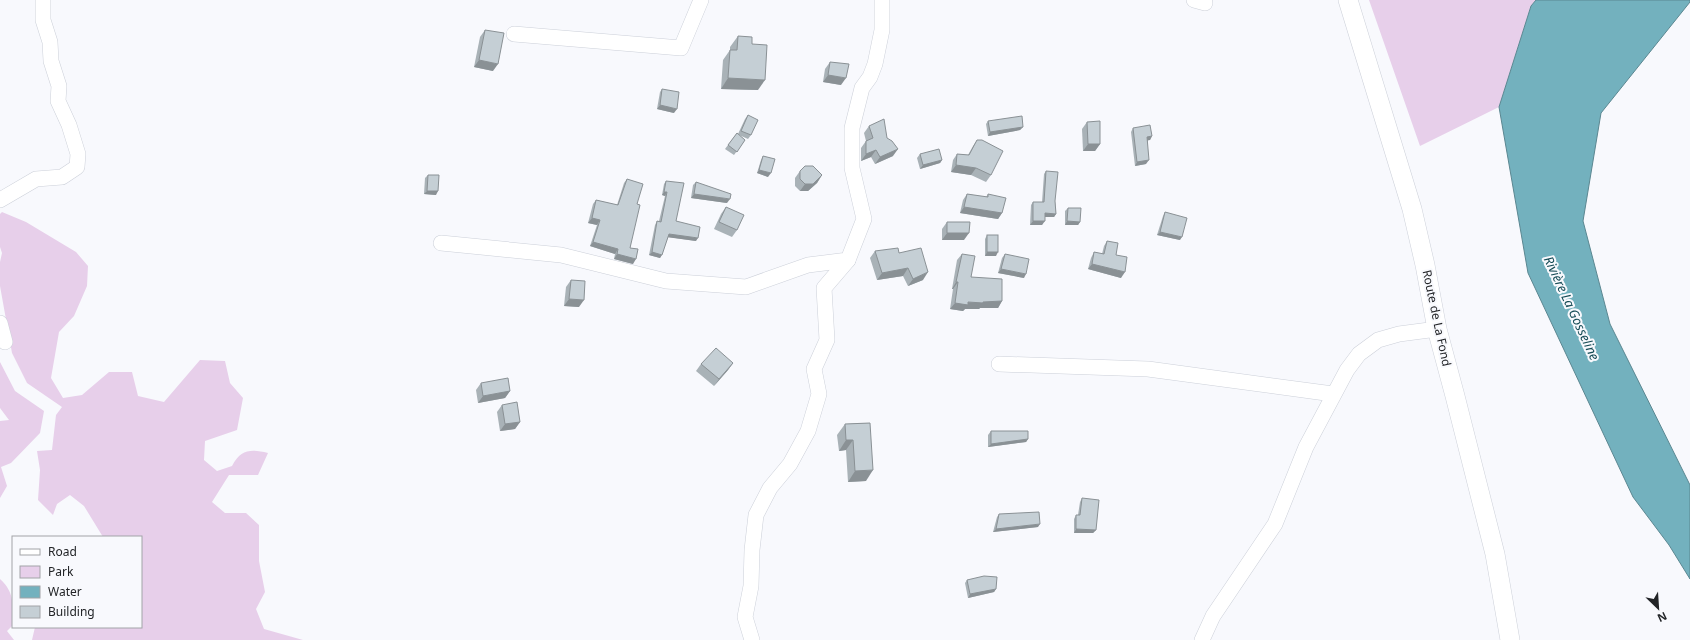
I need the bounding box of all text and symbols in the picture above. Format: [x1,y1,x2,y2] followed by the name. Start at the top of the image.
[1540,253,1604,363] water label: Rivière La Gosseline
[1418,268,1456,368] street label: Route de La Fond
[12,536,142,628] legend
[48,543,77,560] text: Road
[48,563,74,580] text: Park
[48,583,82,600] text: Water
[1638,588,1678,628] north arrow
[48,603,95,620] text: Building
[1655,609,1670,626] text: N

